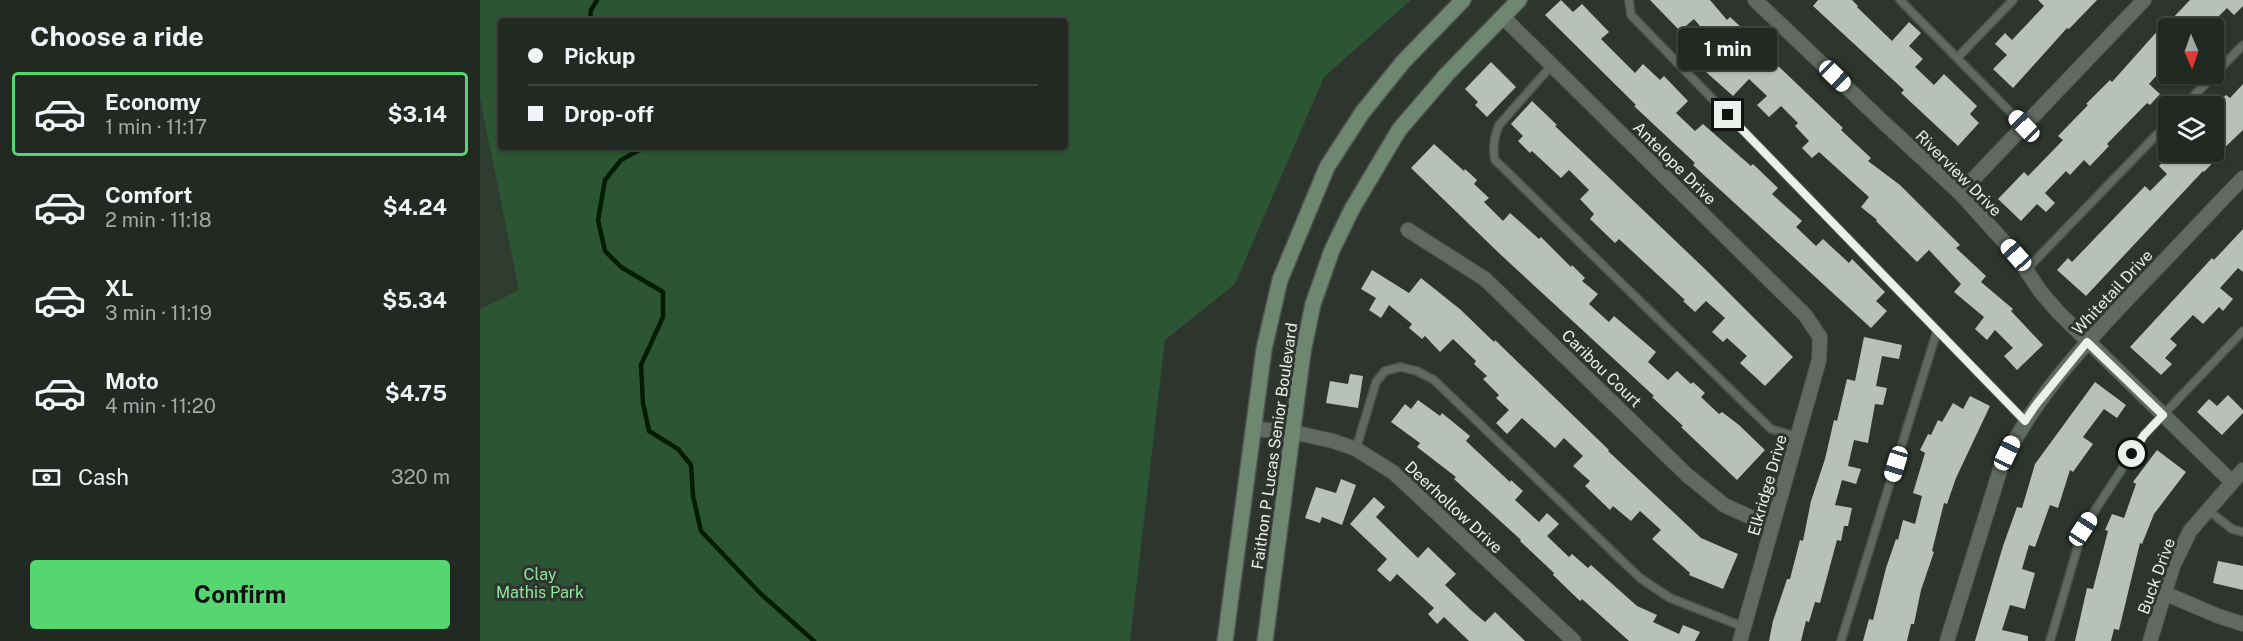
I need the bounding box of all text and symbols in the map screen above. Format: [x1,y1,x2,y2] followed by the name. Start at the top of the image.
[2158,18,2224,84] north arrow
[2158,18,2224,162] map controls
[30,20,204,52] text: Choose a ride
[1678,28,1778,70] callout: 1 min
[1703,37,1752,61] text: 1 min
[564,43,635,69] text: Pickup
[1816,57,1854,95] car
[33,87,87,141] icon: car
[105,89,201,115] text: Economy
[2158,96,2224,162] button: layers
[388,101,447,127] text: $3.14
[564,101,654,127] text: Drop-off
[1714,101,1741,128] route end
[2005,107,2043,145] car
[105,115,207,139] text: 1 min · 11:17
[1629,118,1720,209] street label: Antelope Drive
[1912,126,2006,220] street label: Riverview Drive
[33,180,87,234] icon: car
[105,182,192,208] text: Comfort
[383,194,447,220] text: $4.24
[105,208,212,232] text: 2 min · 11:18
[1997,236,2035,274] car
[2068,246,2157,339] street label: Whitetail Drive
[33,273,87,327] icon: car
[105,275,133,301] text: XL
[382,287,447,313] text: $5.34
[105,301,212,325] text: 3 min · 11:19
[1248,322,1301,571] street label: Faithon P Lucas Senior Boulevard
[1558,326,1645,411] street label: Caribou Court
[33,366,87,420] icon: car
[105,368,159,394] text: Moto
[385,380,447,406] text: $4.75
[105,394,216,418] text: 4 min · 11:20
[1744,433,1791,538] street label: Elkridge Drive
[1991,433,2023,473] car
[2118,440,2145,467] route start
[1882,444,1910,484] car
[1401,457,1506,557] street label: Deerhollow Drive
[30,461,63,494] icon: cash
[78,464,129,490] text: Cash
[391,465,450,489] text: 320 m
[2066,509,2100,549] car
[2134,535,2179,617] street label: Buck Drive
[30,560,450,629] button: Confirm
[496,565,584,602] park label: Clay Mathis Park

